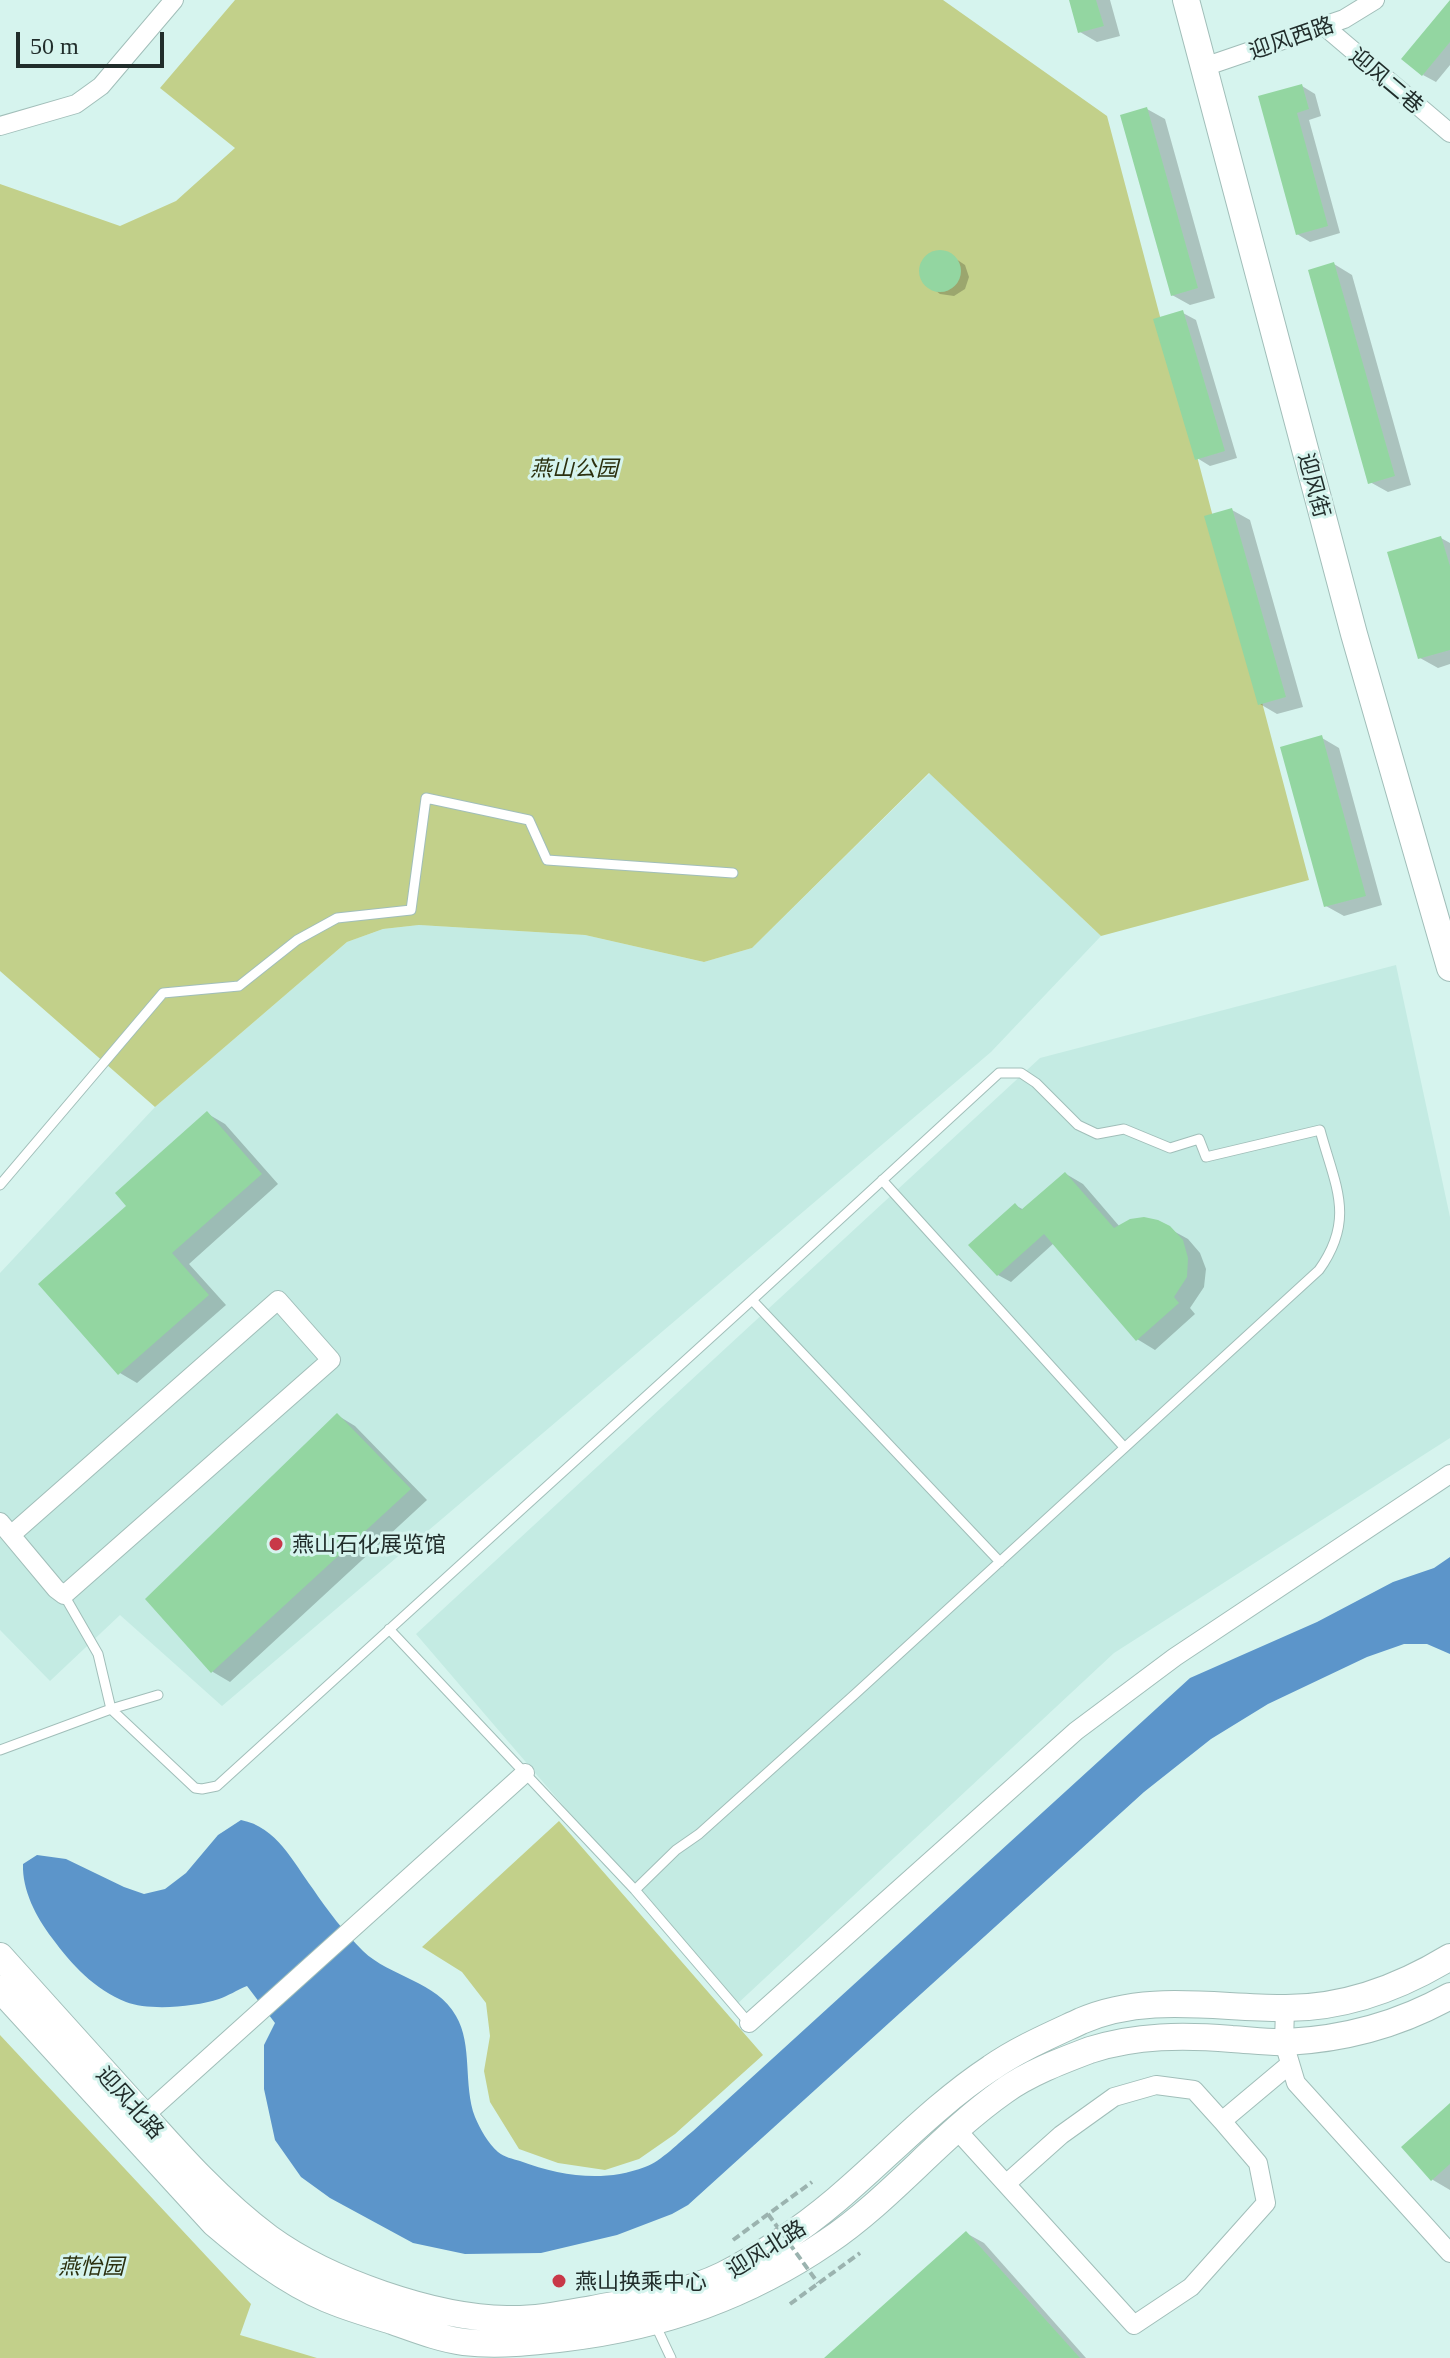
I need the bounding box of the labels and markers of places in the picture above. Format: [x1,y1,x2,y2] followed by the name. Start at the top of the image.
[292,1531,446,1557] place label: 燕山石化展览馆
[267,1535,285,1553] marker: 燕山石化展览馆
[575,2268,707,2294] place label: 燕山换乘中心
[550,2272,568,2290] marker: 燕山换乘中心

